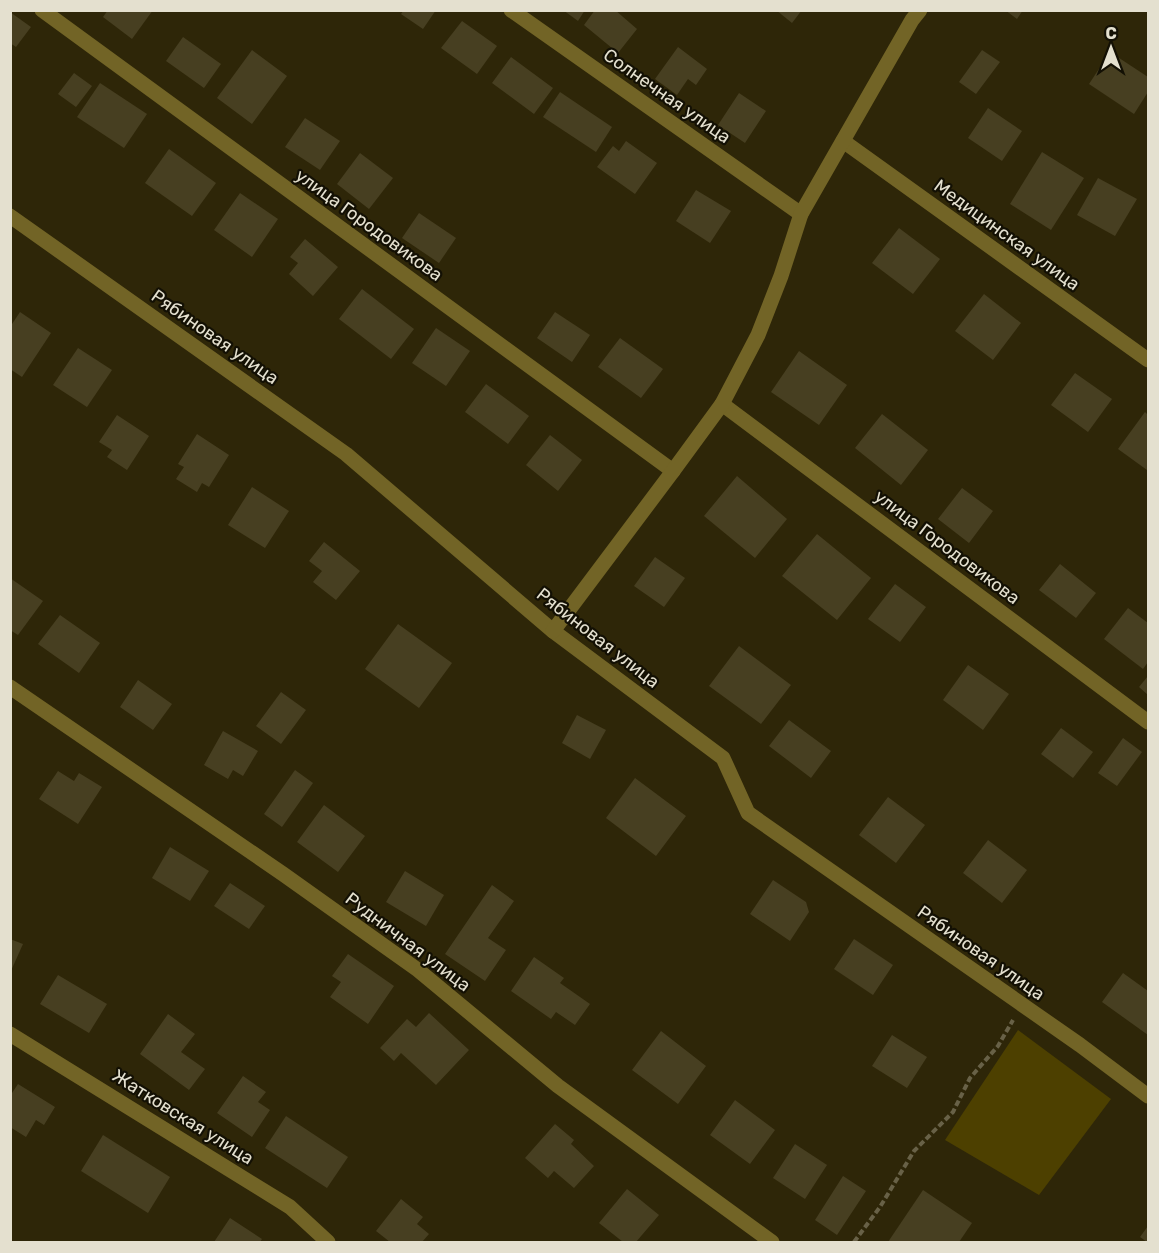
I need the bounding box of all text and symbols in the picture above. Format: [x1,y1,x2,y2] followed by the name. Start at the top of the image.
[1081,18,1141,78] north arrow
[1105,24,1117,43] text: С
[599,44,735,148] street label: Солнечная улица
[291,164,447,286] street label: улица Городовикова
[930,175,1084,295] street label: Медицинская улица
[147,285,283,389] street label: Рябиновая улица
[870,485,1024,609] street label: улица Городовикова
[532,583,664,693] street label: Рябиновая улица
[341,888,475,996] street label: Рудничная улица
[913,901,1049,1005] street label: Рябиновая улица
[108,1065,258,1169] street label: Жатковская улица

